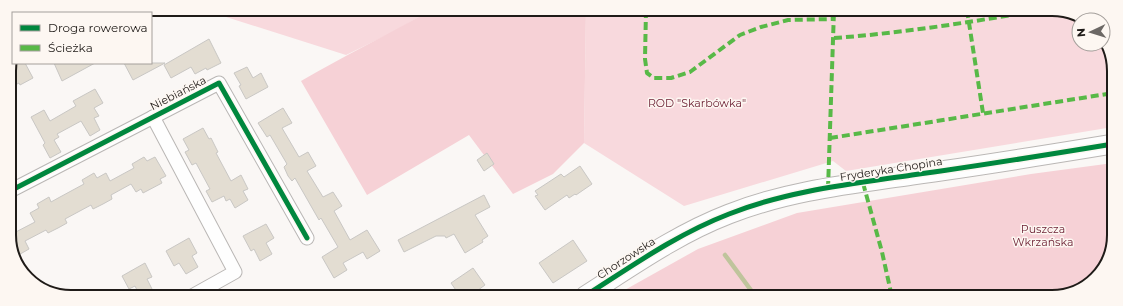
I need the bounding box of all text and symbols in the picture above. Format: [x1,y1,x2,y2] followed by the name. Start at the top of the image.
[12,12,152,64] legend
[1071,12,1111,52] north arrow
[48,20,148,35] text: Droga rowerowa
[1074,28,1088,38] text: N
[48,40,93,55] text: Ścieżka
[148,73,208,113] street label: Niebiańska
[648,96,746,110] park label: ROD "Skarbówka"
[839,154,943,184] street label: Fryderyka Chopina
[1013,222,1073,249] park label: Puszcza Wkrzańska
[594,234,658,282] street label: Chorzowska

